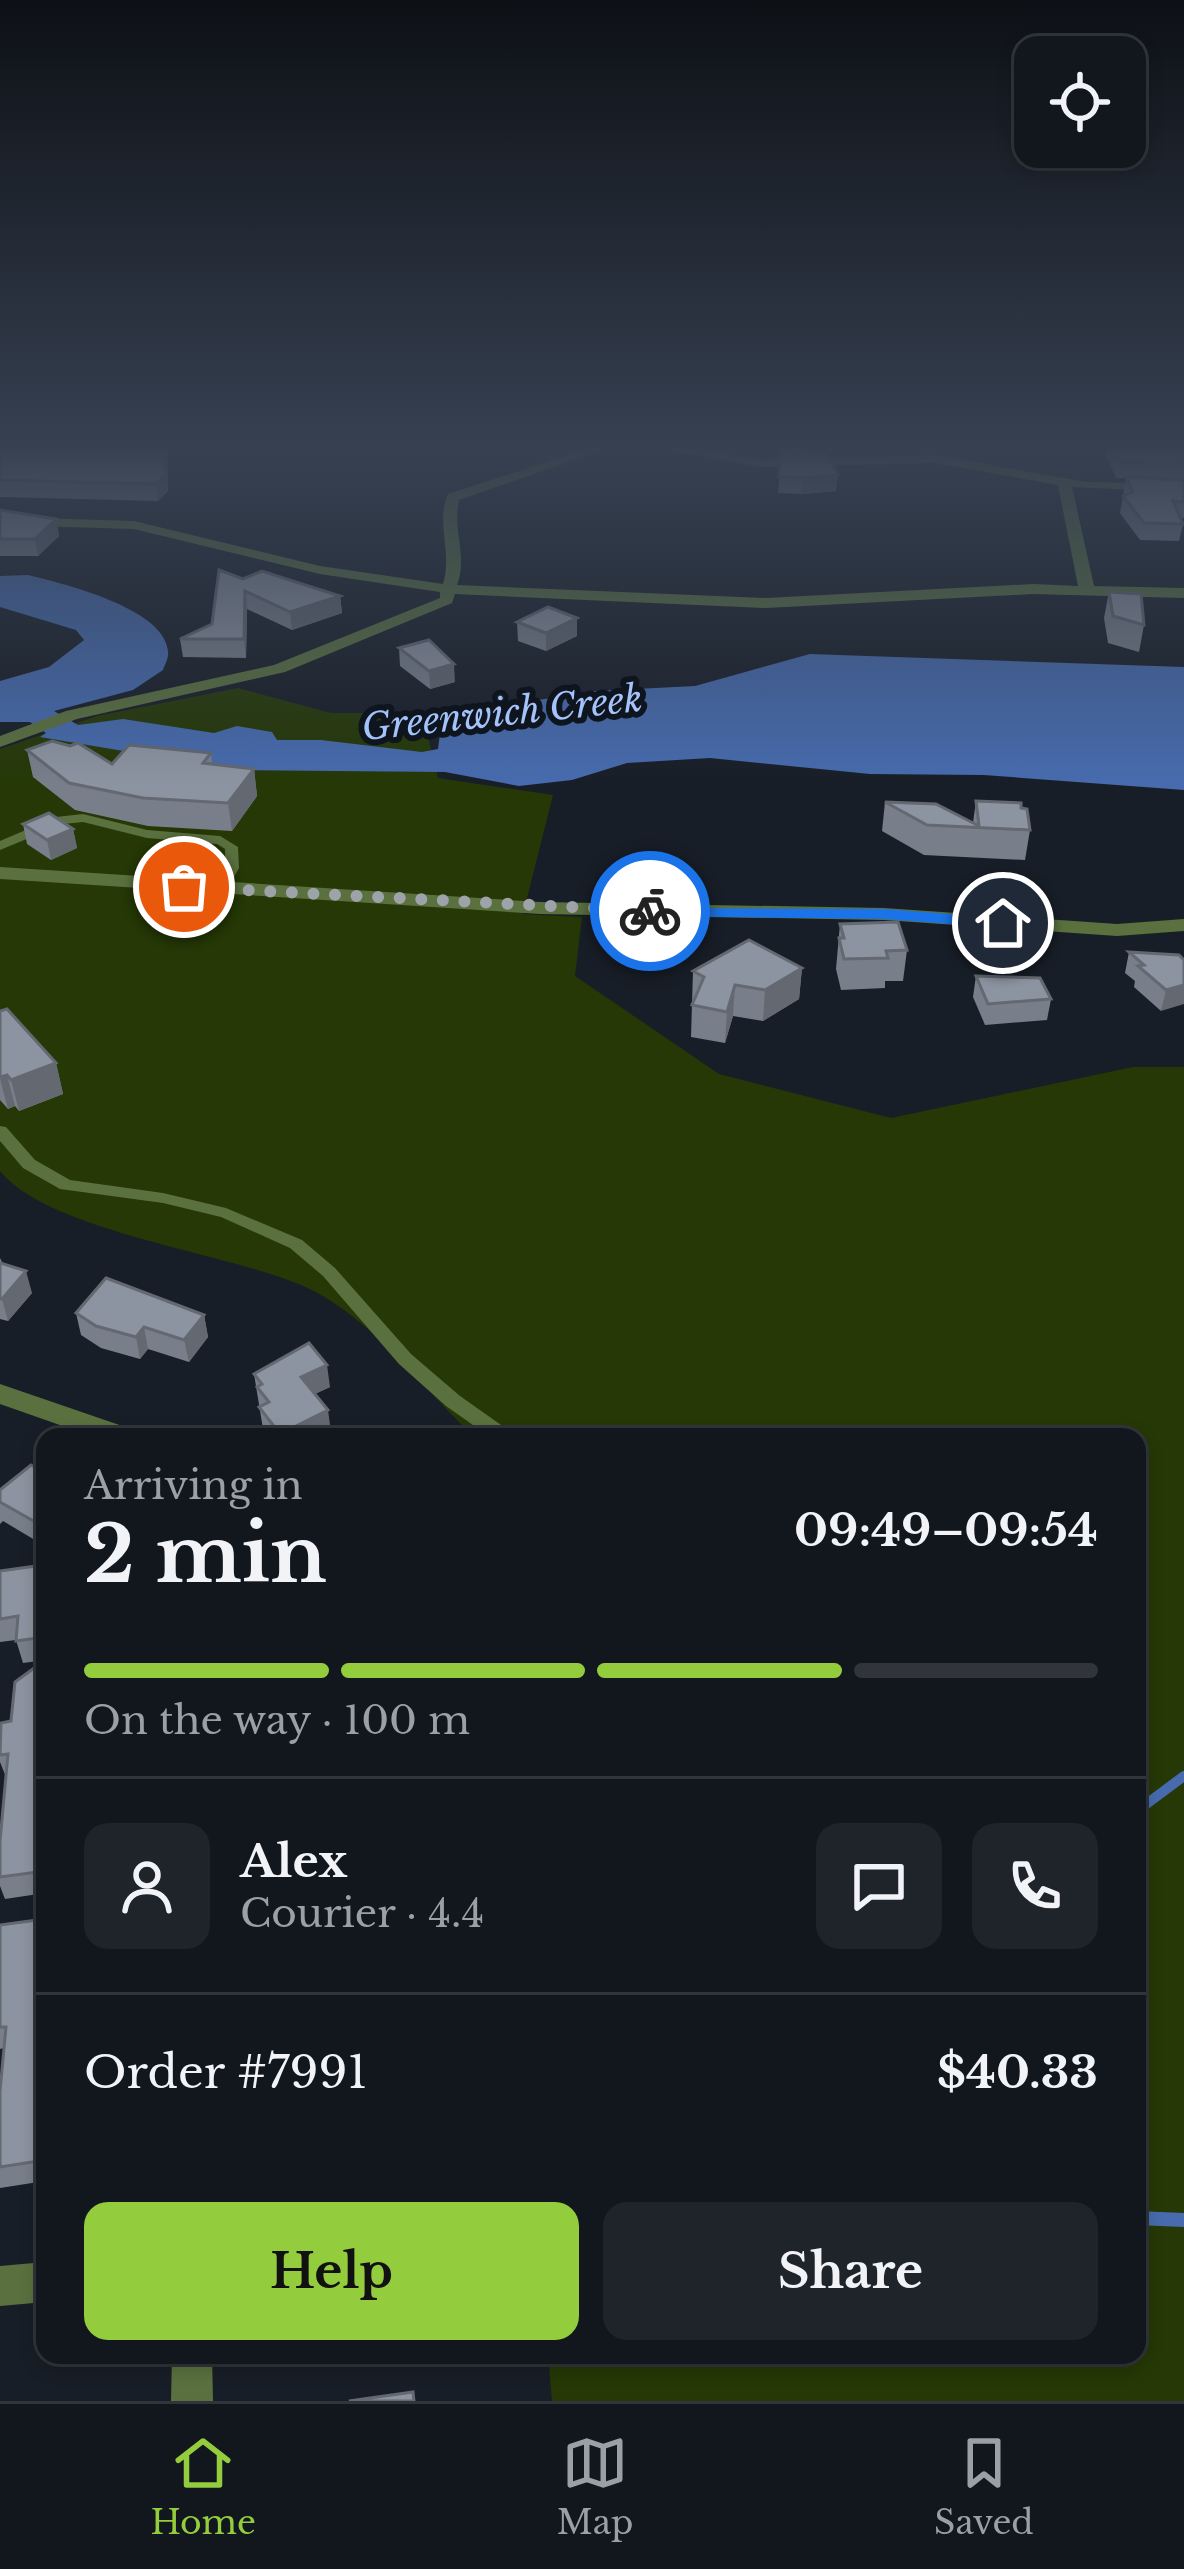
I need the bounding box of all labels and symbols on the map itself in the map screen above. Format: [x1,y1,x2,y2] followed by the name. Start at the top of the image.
[359,676,645,750] water label: Greenwich Creek
[133,836,235,938] pin
[590,851,710,971] courier
[952,872,1054,974] pin

